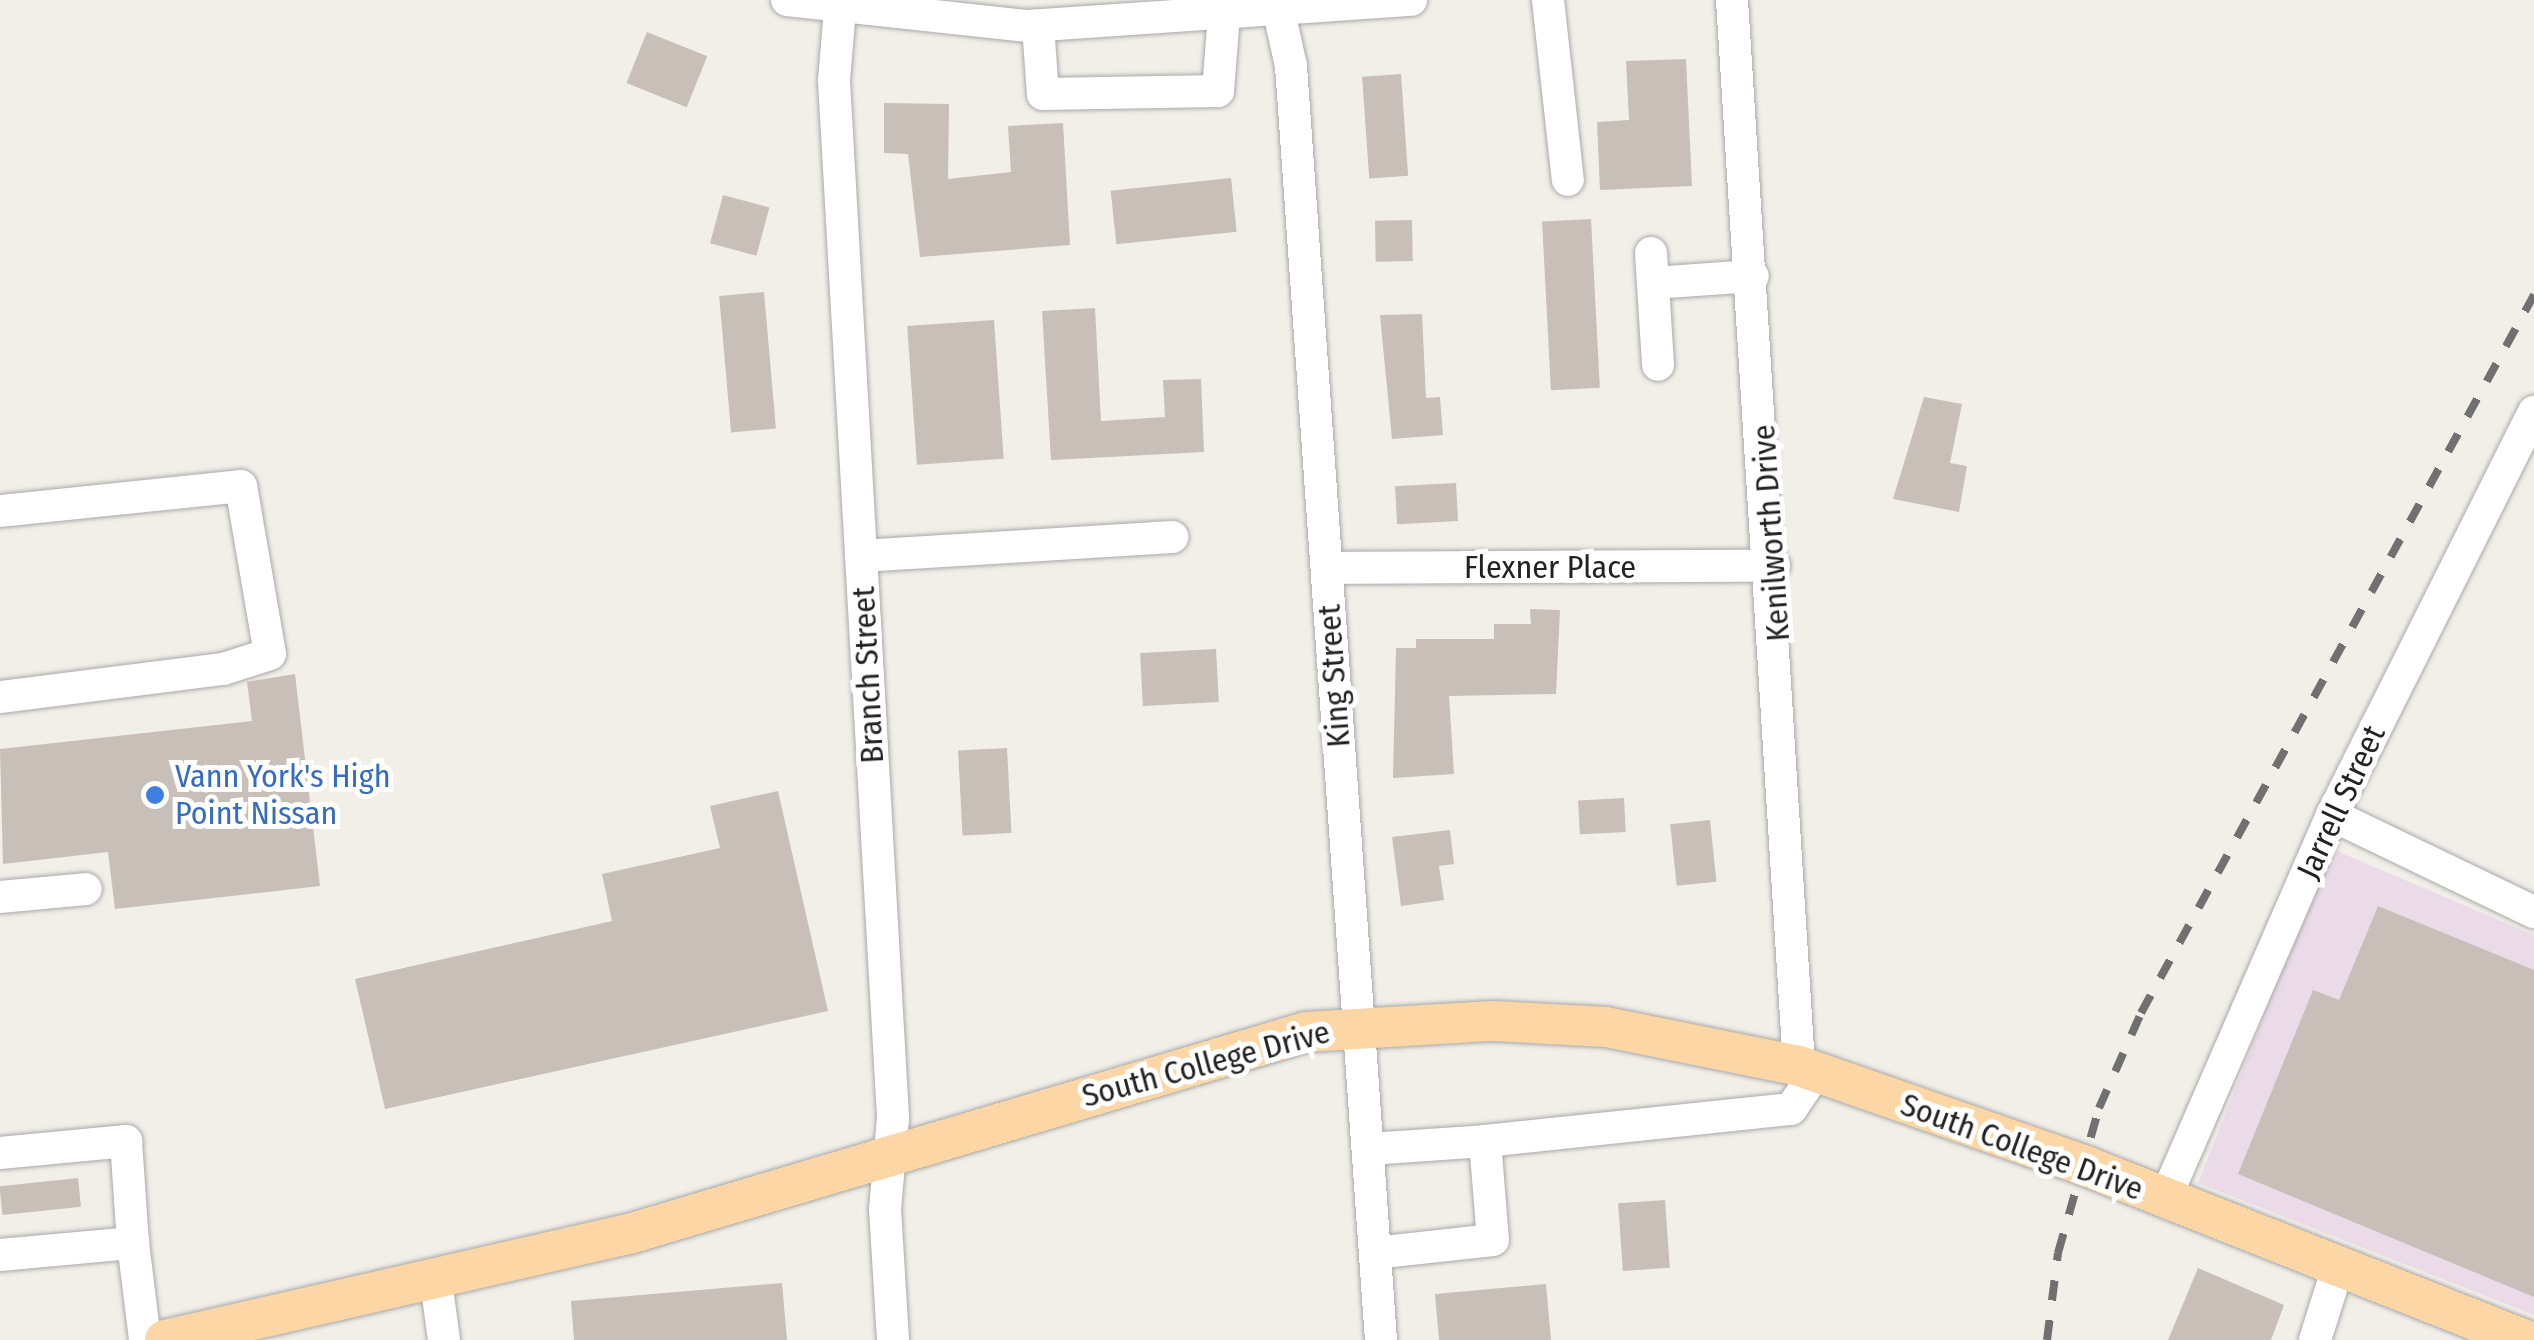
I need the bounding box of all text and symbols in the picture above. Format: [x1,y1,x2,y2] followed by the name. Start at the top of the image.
[1744,423,1798,643] street label: Kenilworth Drive
[1464,548,1636,586] street label: Flexner Place
[844,586,892,764] street label: Branch Street
[1310,603,1358,749] street label: King Street
[2289,719,2393,885] street label: Jarrell Street
[175,758,391,833] place label: Vann York's High Point Nissan
[144,784,166,806] marker: Vann York's High Point Nissan
[1078,1012,1334,1116] street label: South College Drive
[1896,1085,2148,1209] street label: South College Drive

